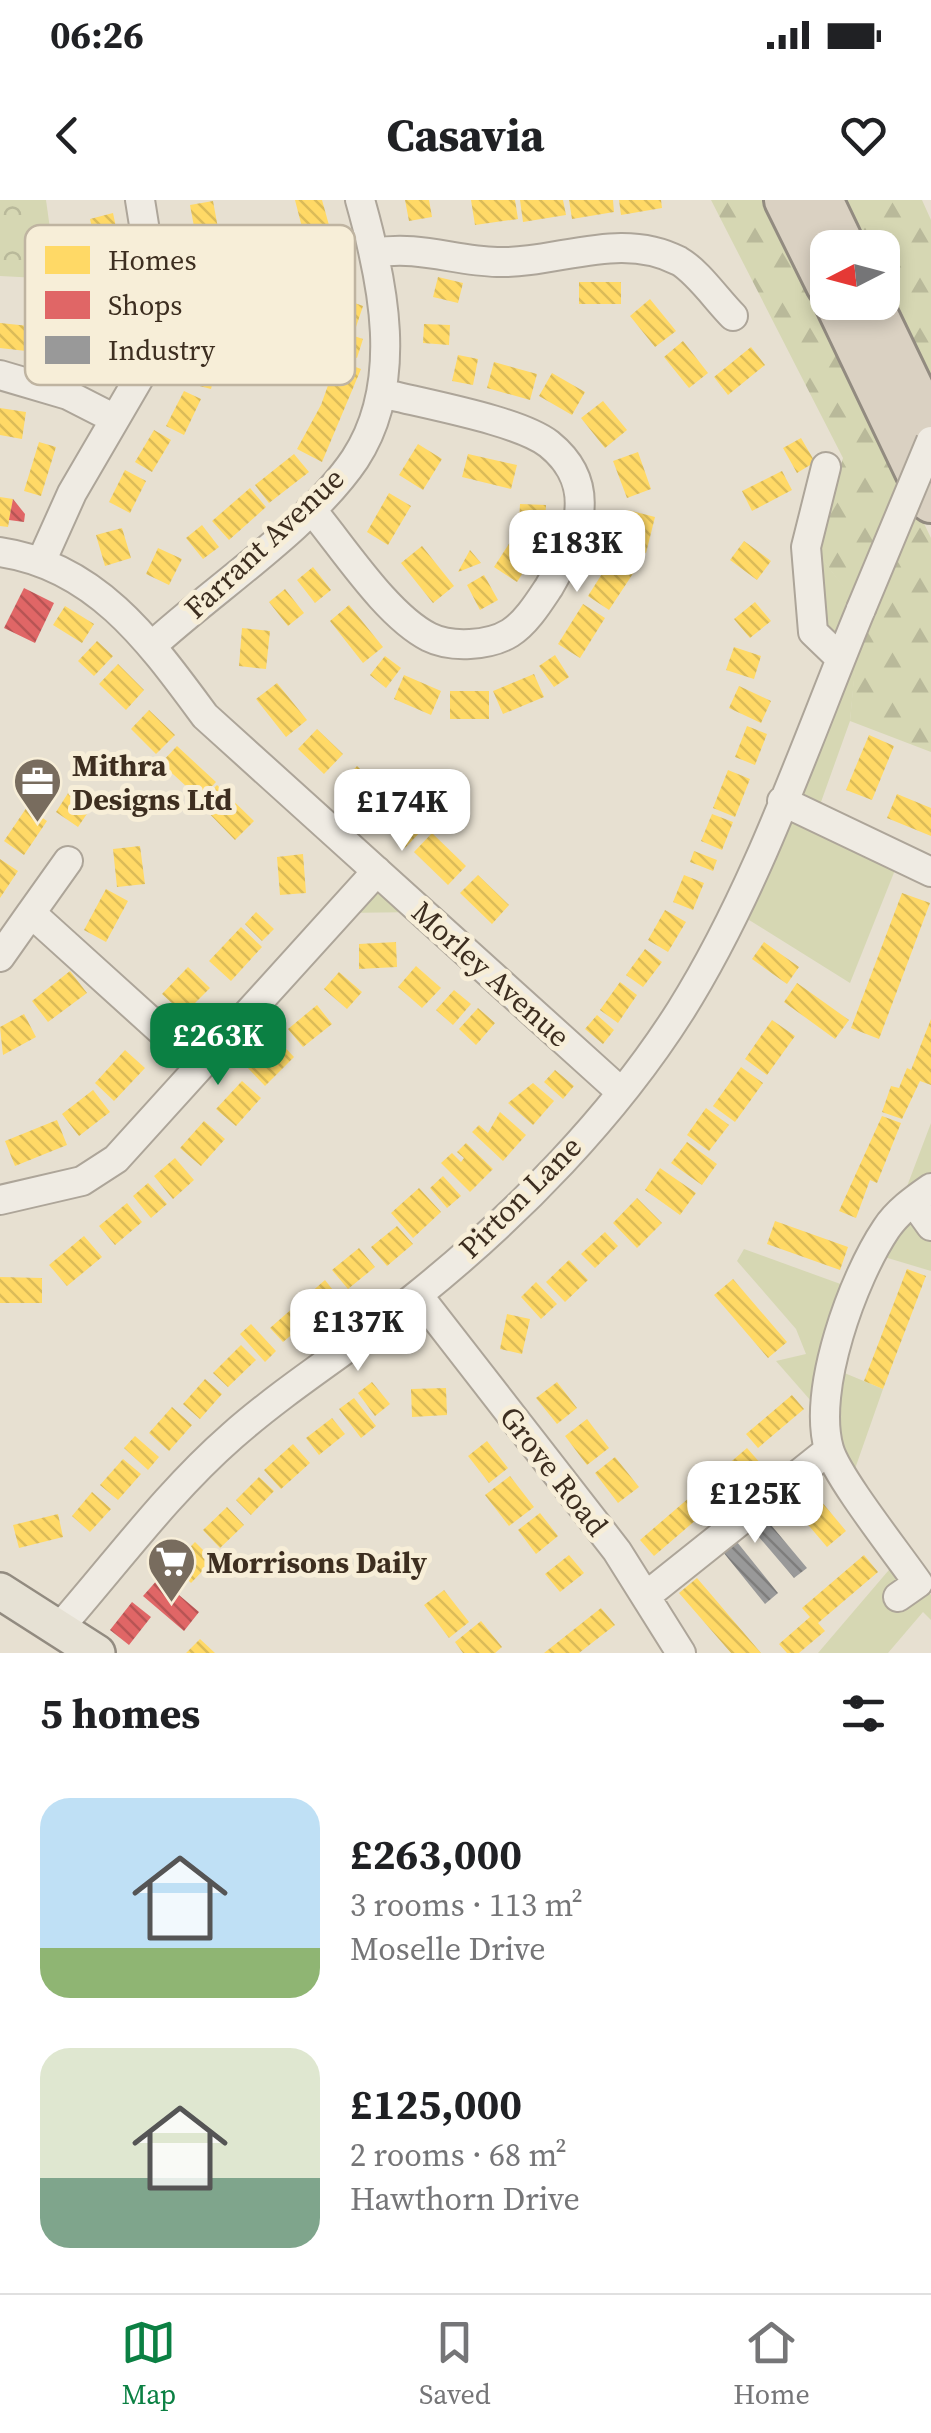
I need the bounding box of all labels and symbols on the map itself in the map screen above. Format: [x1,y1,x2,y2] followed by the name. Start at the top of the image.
[25,225,355,385] legend
[810,230,900,320] north arrow
[108,241,197,279] text: Homes
[108,286,182,324] text: Shops
[108,331,216,369] text: Industry
[175,458,353,628] street label: Farrant Avenue
[507,510,647,595] pin: £183K
[72,745,232,820] place label: Mithra Designs Ltd
[11,756,63,824] office icon: Mithra Designs Ltd
[332,769,472,854] pin: £174K
[403,892,579,1056] street label: Morley Avenue
[148,1003,288,1088] pin: £263K
[450,1127,590,1267] street label: Pirton Lane
[288,1289,428,1374] pin: £137K
[490,1398,618,1544] street label: Grove Road
[685,1461,825,1546] pin: £125K
[145,1536,197,1604] supermarket icon: Morrisons Daily
[206,1542,427,1583] place label: Morrisons Daily

